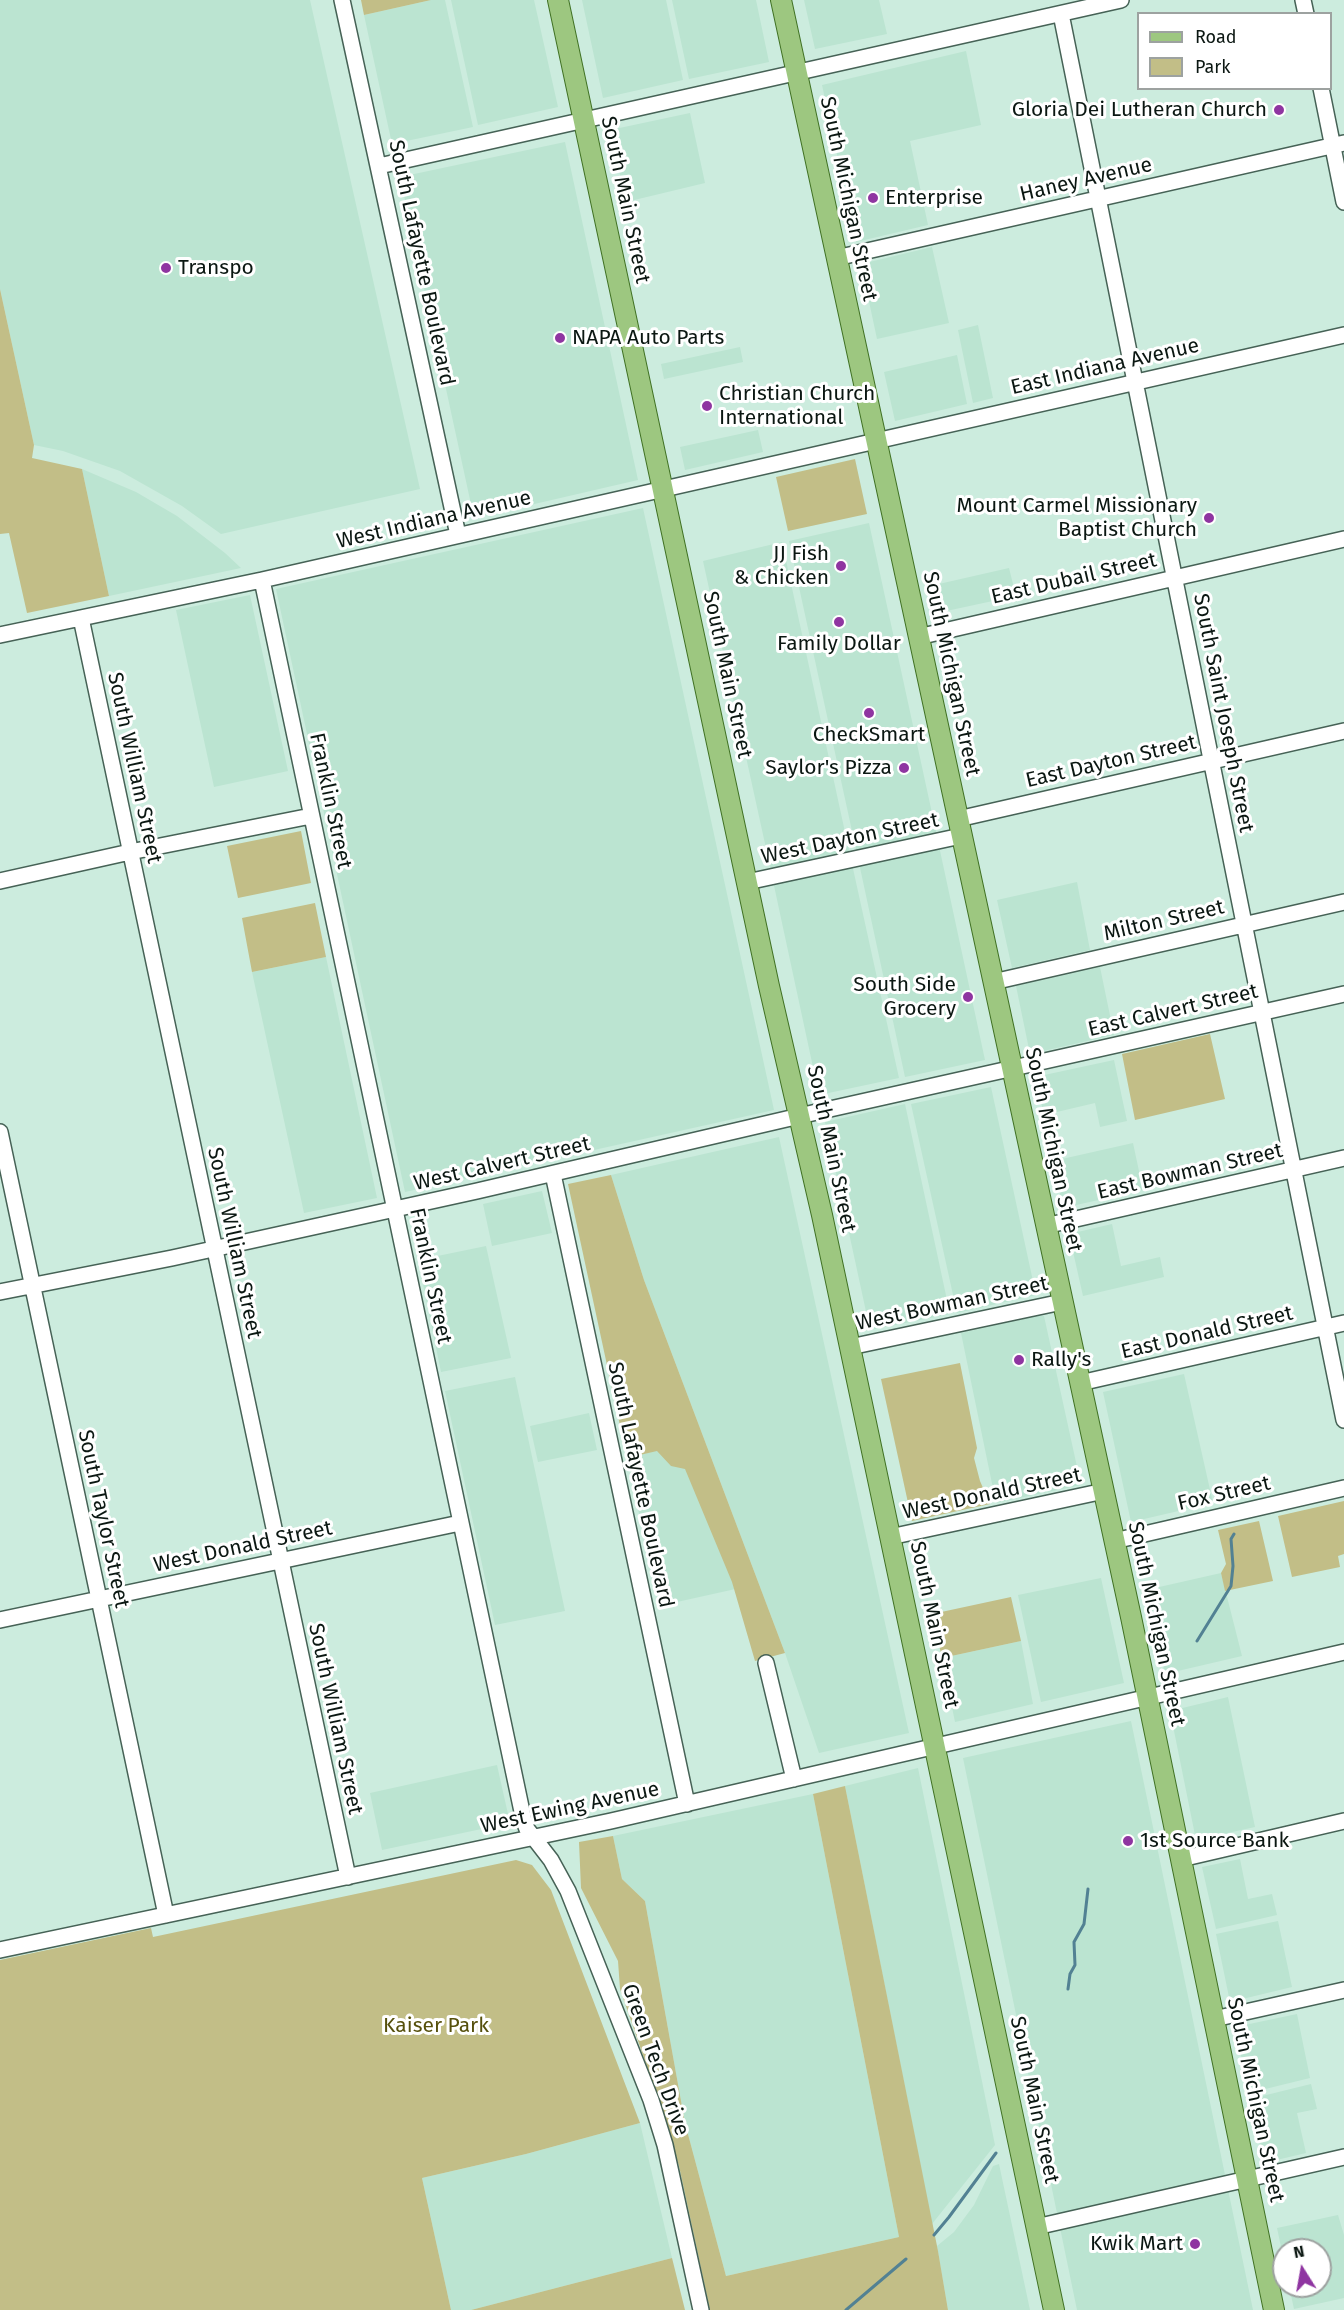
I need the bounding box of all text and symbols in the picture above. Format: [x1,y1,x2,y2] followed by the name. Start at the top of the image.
[1137,12,1332,90] legend
[1195,26,1237,48] text: Road
[1195,56,1230,78] text: Park
[814,94,882,304] street label: South Michigan Street
[1012,97,1267,123] place label: Gloria Dei Lutheran Church
[1272,103,1286,117] marker: Gloria Dei Lutheran Church
[595,114,655,286] street label: South Main Street
[383,138,459,388] street label: South Lafayette Boulevard
[1017,153,1155,207] street label: Haney Avenue
[885,185,983,211] place label: Enterprise
[866,191,880,205] marker: Enterprise
[178,255,254,281] place label: Transpo
[159,261,173,275] marker: Transpo
[572,325,724,351] place label: NAPA Auto Parts
[553,331,567,345] marker: NAPA Auto Parts
[1008,333,1202,401] street label: East Indiana Avenue
[719,381,875,431] place label: Christian Church International
[700,399,714,413] marker: Christian Church International
[334,485,534,555] street label: West Indiana Avenue
[956,493,1197,543] place label: Mount Carmel Missionary Baptist Church
[1202,511,1216,525] marker: Mount Carmel Missionary Baptist Church
[734,541,829,591] place label: JJ Fish & Chicken
[989,548,1159,610] street label: East Dubail Street
[834,559,848,573] marker: JJ Fish & Chicken
[917,569,985,779] street label: South Michigan Street
[697,589,757,761] street label: South Main Street
[1187,591,1259,835] street label: South Saint Joseph Street
[832,615,846,629] marker: Family Dollar
[777,631,901,657] place label: Family Dollar
[101,670,167,866] street label: South William Street
[862,706,876,720] marker: CheckSmart
[813,722,925,748] place label: CheckSmart
[1023,730,1199,794] street label: East Dayton Street
[303,731,357,871] street label: Franklin Street
[765,755,892,781] place label: Saylor's Pizza
[897,761,911,775] marker: Saylor's Pizza
[759,808,941,870] street label: West Dayton Street
[1101,895,1227,947] street label: Milton Street
[853,972,956,1022] place label: South Side Grocery
[1086,979,1260,1043] street label: East Calvert Street
[961,990,975,1004] marker: South Side Grocery
[1019,1045,1087,1255] street label: South Michigan Street
[801,1063,861,1235] street label: South Main Street
[411,1131,593,1197] street label: West Calvert Street
[1095,1138,1285,1206] street label: East Bowman Street
[201,1145,267,1341] street label: South William Street
[403,1206,457,1346] street label: Franklin Street
[854,1271,1050,1337] street label: West Bowman Street
[1119,1301,1295,1365] street label: East Donald Street
[1031,1347,1091,1373] place label: Rally's
[1012,1353,1026,1367] marker: Rally's
[602,1360,678,1610] street label: South Lafayette Boulevard
[72,1428,134,1610] street label: South Taylor Street
[900,1463,1084,1525] street label: West Donald Street
[1175,1471,1273,1517] street label: Fox Street
[151,1516,335,1578] street label: West Donald Street
[1122,1519,1190,1729] street label: South Michigan Street
[904,1539,964,1711] street label: South Main Street
[302,1621,368,1817] street label: South William Street
[478,1777,662,1839] street label: West Ewing Avenue
[1140,1828,1289,1854] place label: 1st Source Bank
[1121,1834,1135,1848] marker: 1st Source Bank
[616,1981,694,2139] street label: Green Tech Drive
[1221,1995,1289,2205] street label: South Michigan Street
[383,2013,489,2039] park label: Kaiser Park
[1004,2014,1064,2186] street label: South Main Street
[1090,2231,1183,2257] place label: Kwik Mart
[1188,2237,1202,2251] marker: Kwik Mart
[1272,2238,1332,2298] north arrow
[1292,2241,1306,2262] text: N

